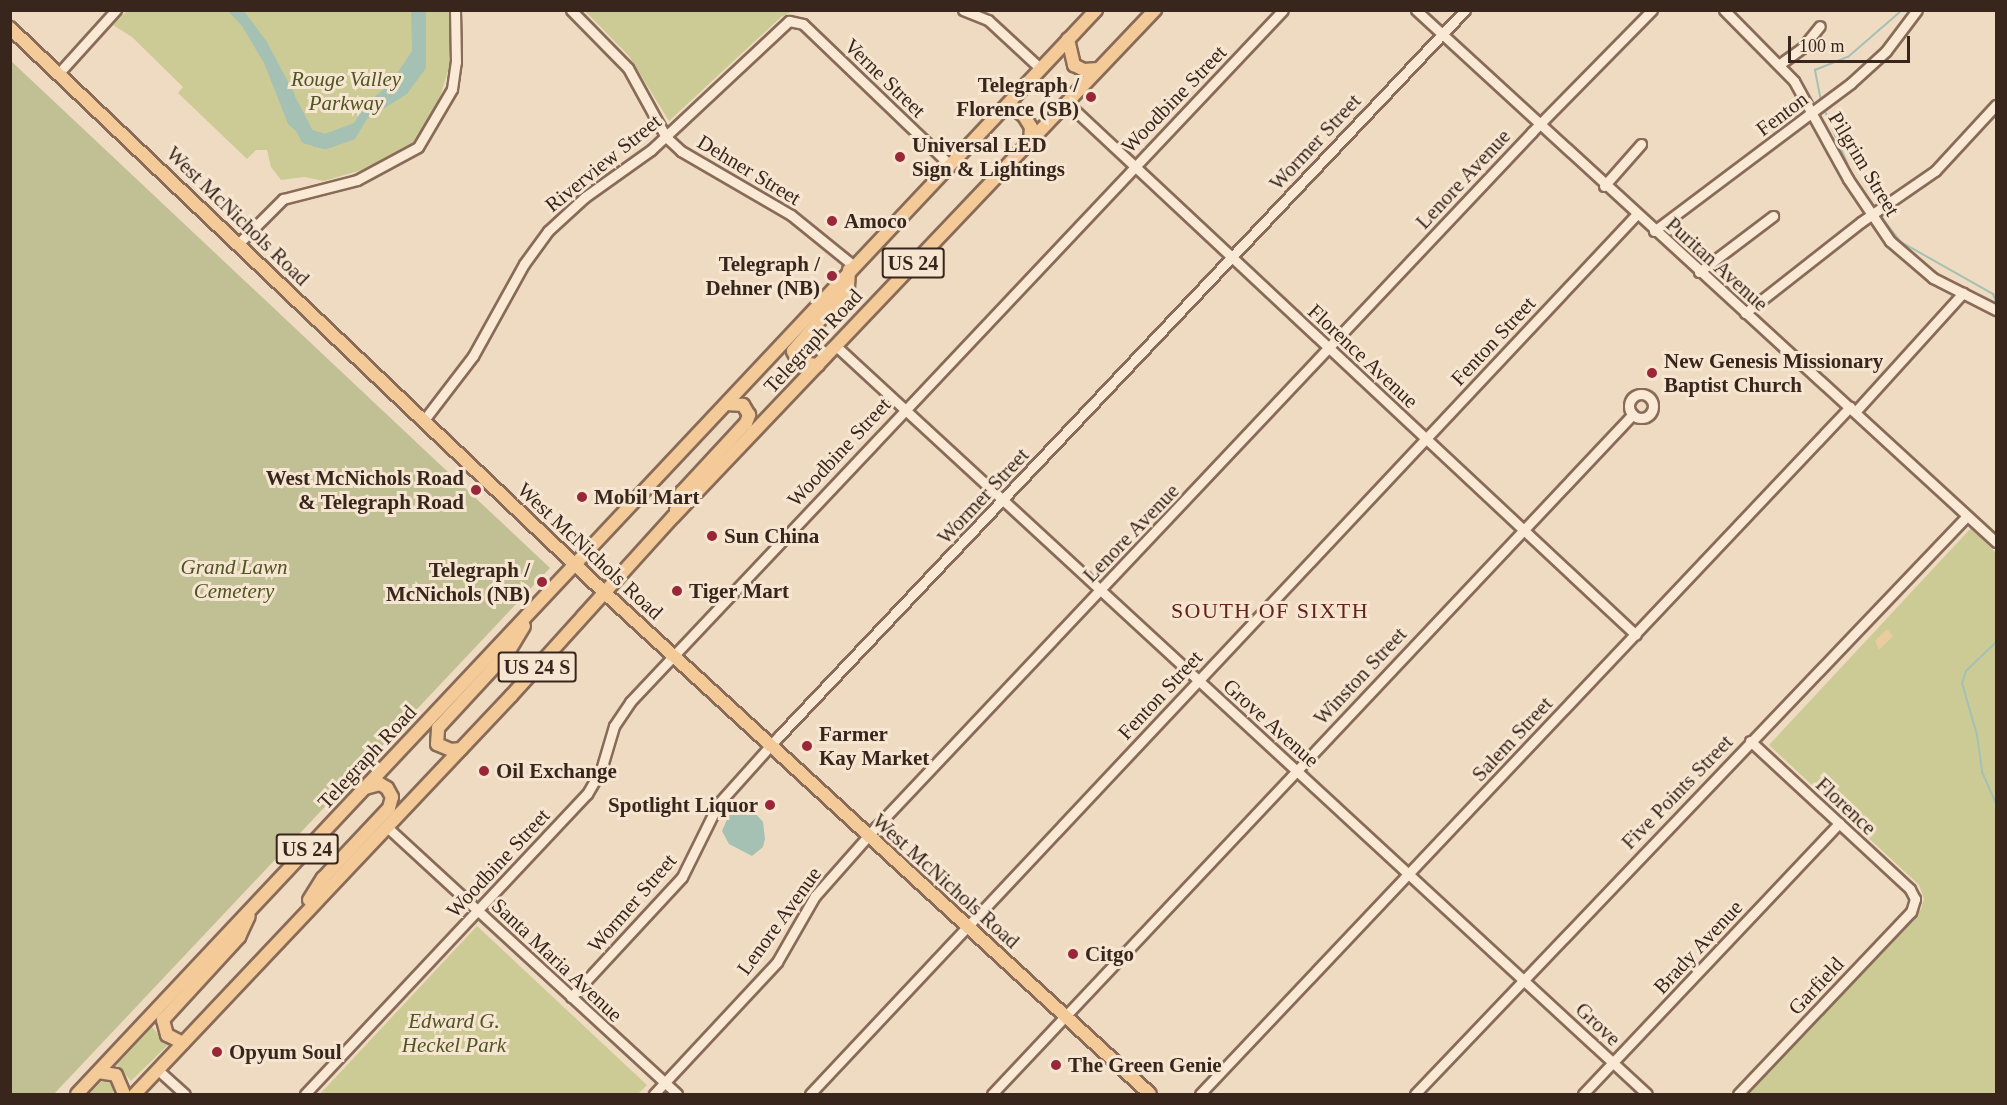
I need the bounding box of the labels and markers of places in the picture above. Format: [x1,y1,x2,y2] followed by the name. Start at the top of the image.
[956,72,1079,122] place label: Telegraph / Florence (SB)
[1084,90,1098,104] marker: Telegraph / Florence (SB)
[912,132,1065,182] place label: Universal LED Sign & Lightings
[893,150,907,164] marker: Universal LED Sign & Lightings
[844,208,907,234] place label: Amoco
[825,214,839,228] marker: Amoco
[705,251,820,301] place label: Telegraph / Dehner (NB)
[825,269,839,283] marker: Telegraph / Dehner (NB)
[1664,348,1883,398] place label: New Genesis Missionary Baptist Church
[1645,366,1659,380] marker: New Genesis Missionary Baptist Church
[266,465,464,515] place label: West McNichols Road & Telegraph Road
[469,483,483,497] marker: West McNichols Road & Telegraph Road
[594,484,700,510] place label: Mobil Mart
[575,490,589,504] marker: Mobil Mart
[724,523,819,549] place label: Sun China
[705,529,719,543] marker: Sun China
[386,557,530,607] place label: Telegraph / McNichols (NB)
[535,575,549,589] marker: Telegraph / McNichols (NB)
[689,578,789,604] place label: Tiger Mart
[670,584,684,598] marker: Tiger Mart
[819,721,929,771] place label: Farmer Kay Market
[800,739,814,753] marker: Farmer Kay Market
[496,758,617,784] place label: Oil Exchange
[477,764,491,778] marker: Oil Exchange
[608,792,758,818] place label: Spotlight Liquor
[763,798,777,812] marker: Spotlight Liquor
[1085,941,1134,967] place label: Citgo
[1066,947,1080,961] marker: Citgo
[229,1039,342,1065] place label: Opyum Soul
[210,1045,224,1059] marker: Opyum Soul
[1068,1052,1222,1078] place label: The Green Genie
[1049,1058,1063,1072] marker: The Green Genie

